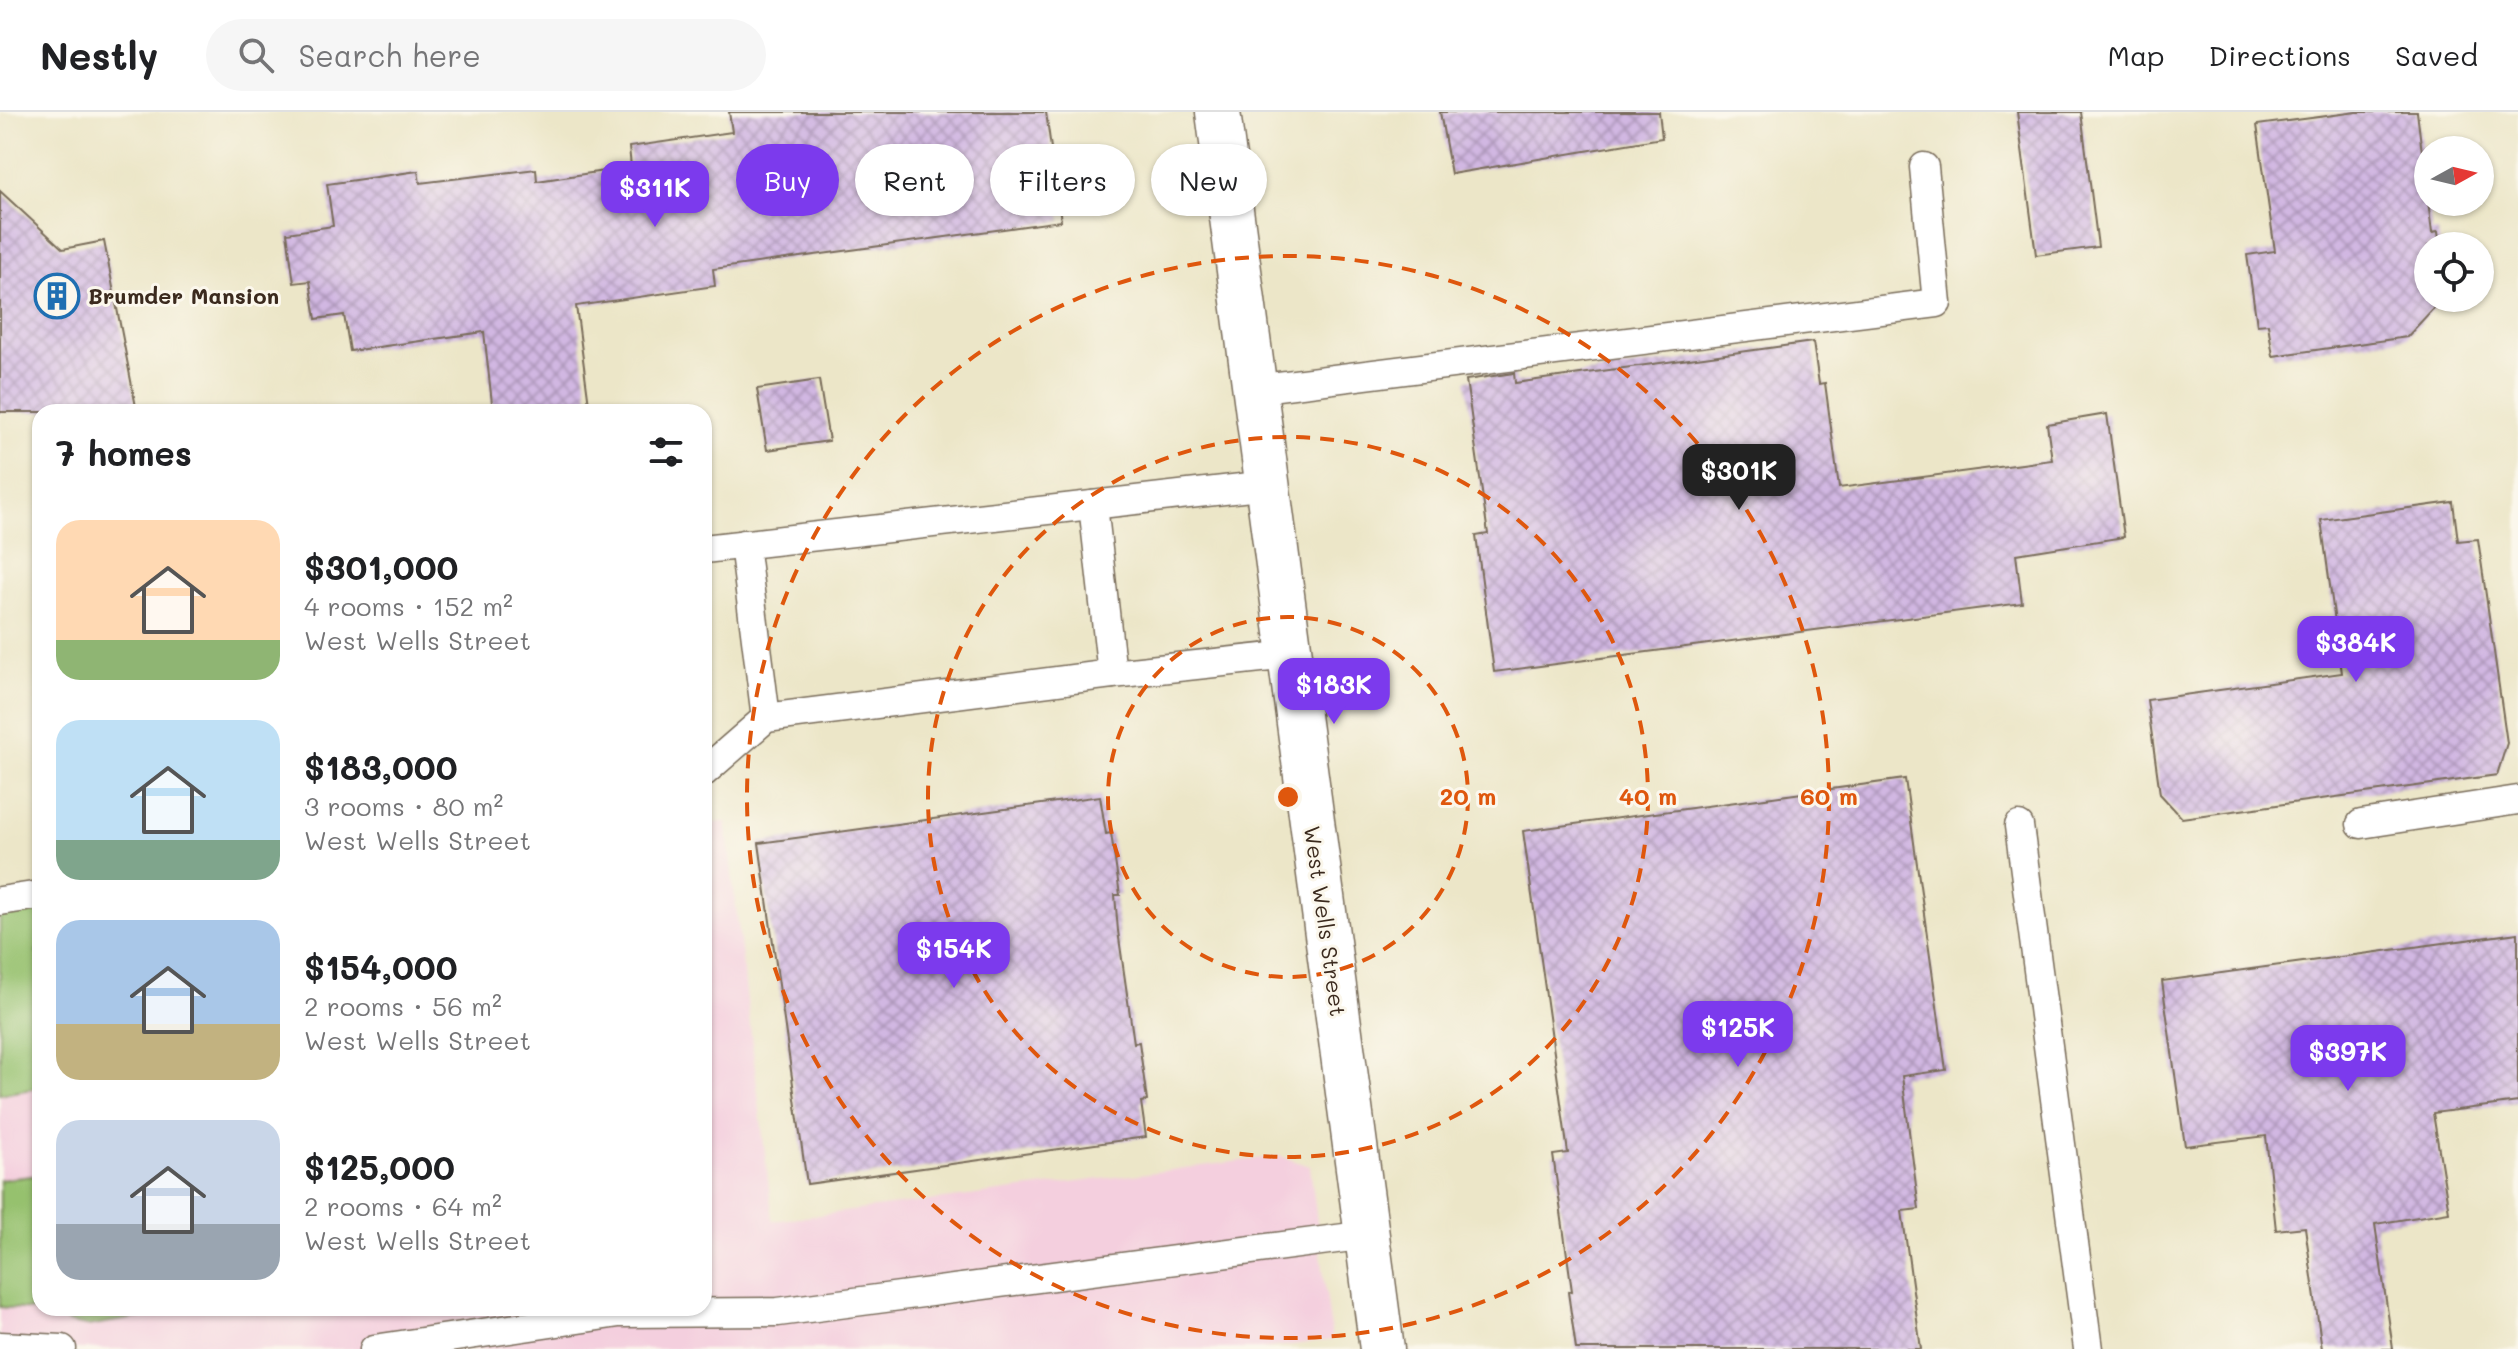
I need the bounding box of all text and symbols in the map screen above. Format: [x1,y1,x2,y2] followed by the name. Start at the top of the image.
[206,19,766,91] search box
[40,30,158,80] text: Nestly
[234,33,278,77] icon: search
[298,35,481,75] text: Search here
[2108,37,2165,73] text: Map
[2209,37,2351,73] text: Directions
[2395,37,2478,73] text: Saved
[2414,136,2494,216] north arrow
[2414,136,2494,312] map controls
[736,144,839,216] chip: Buy
[855,144,974,216] chip: Rent
[990,144,1135,216] chip: Filters
[1151,144,1267,216] chip: New
[599,161,711,229] pin: $311K
[619,170,691,204] text: $311K
[2414,232,2494,312] button: locate
[33,272,81,320] building icon: Brumder Mansion
[88,281,279,310] place label: Brumder Mansion
[56,430,192,475] text: 7 homes
[644,430,688,474] icon: filters
[1683,444,1795,512] pin: $301K
[1700,453,1778,487] text: $301K
[304,544,458,589] text: $301,000
[120,552,216,648] icon: home
[304,589,513,623] text: 4 rooms · 152 m²
[2300,616,2412,684] pin: $384K
[304,623,531,657] text: West Wells Street
[2315,625,2397,659] text: $384K
[1278,658,1390,726] pin: $183K
[1296,667,1372,701] text: $183K
[304,744,458,789] text: $183,000
[120,752,216,848] icon: home
[1440,780,1496,811] text: 20 m
[1619,780,1677,811] text: 40 m
[1800,780,1858,811] text: 60 m
[1274,783,1302,811] centre of rings
[304,789,503,823] text: 3 rooms · 80 m²
[304,823,531,857] text: West Wells Street
[1298,824,1353,1018] street label: West Wells Street
[898,922,1010,990] pin: $154K
[916,931,992,965] text: $154K
[304,944,458,989] text: $154,000
[120,952,216,1048] icon: home
[304,989,502,1023] text: 2 rooms · 56 m²
[1682,1001,1794,1069] pin: $125K
[1701,1010,1775,1044] text: $125K
[304,1023,531,1057] text: West Wells Street
[2292,1025,2404,1093] pin: $397K
[2309,1034,2387,1068] text: $397K
[304,1144,455,1189] text: $125,000
[120,1152,216,1248] icon: home
[304,1189,502,1223] text: 2 rooms · 64 m²
[304,1223,531,1257] text: West Wells Street

